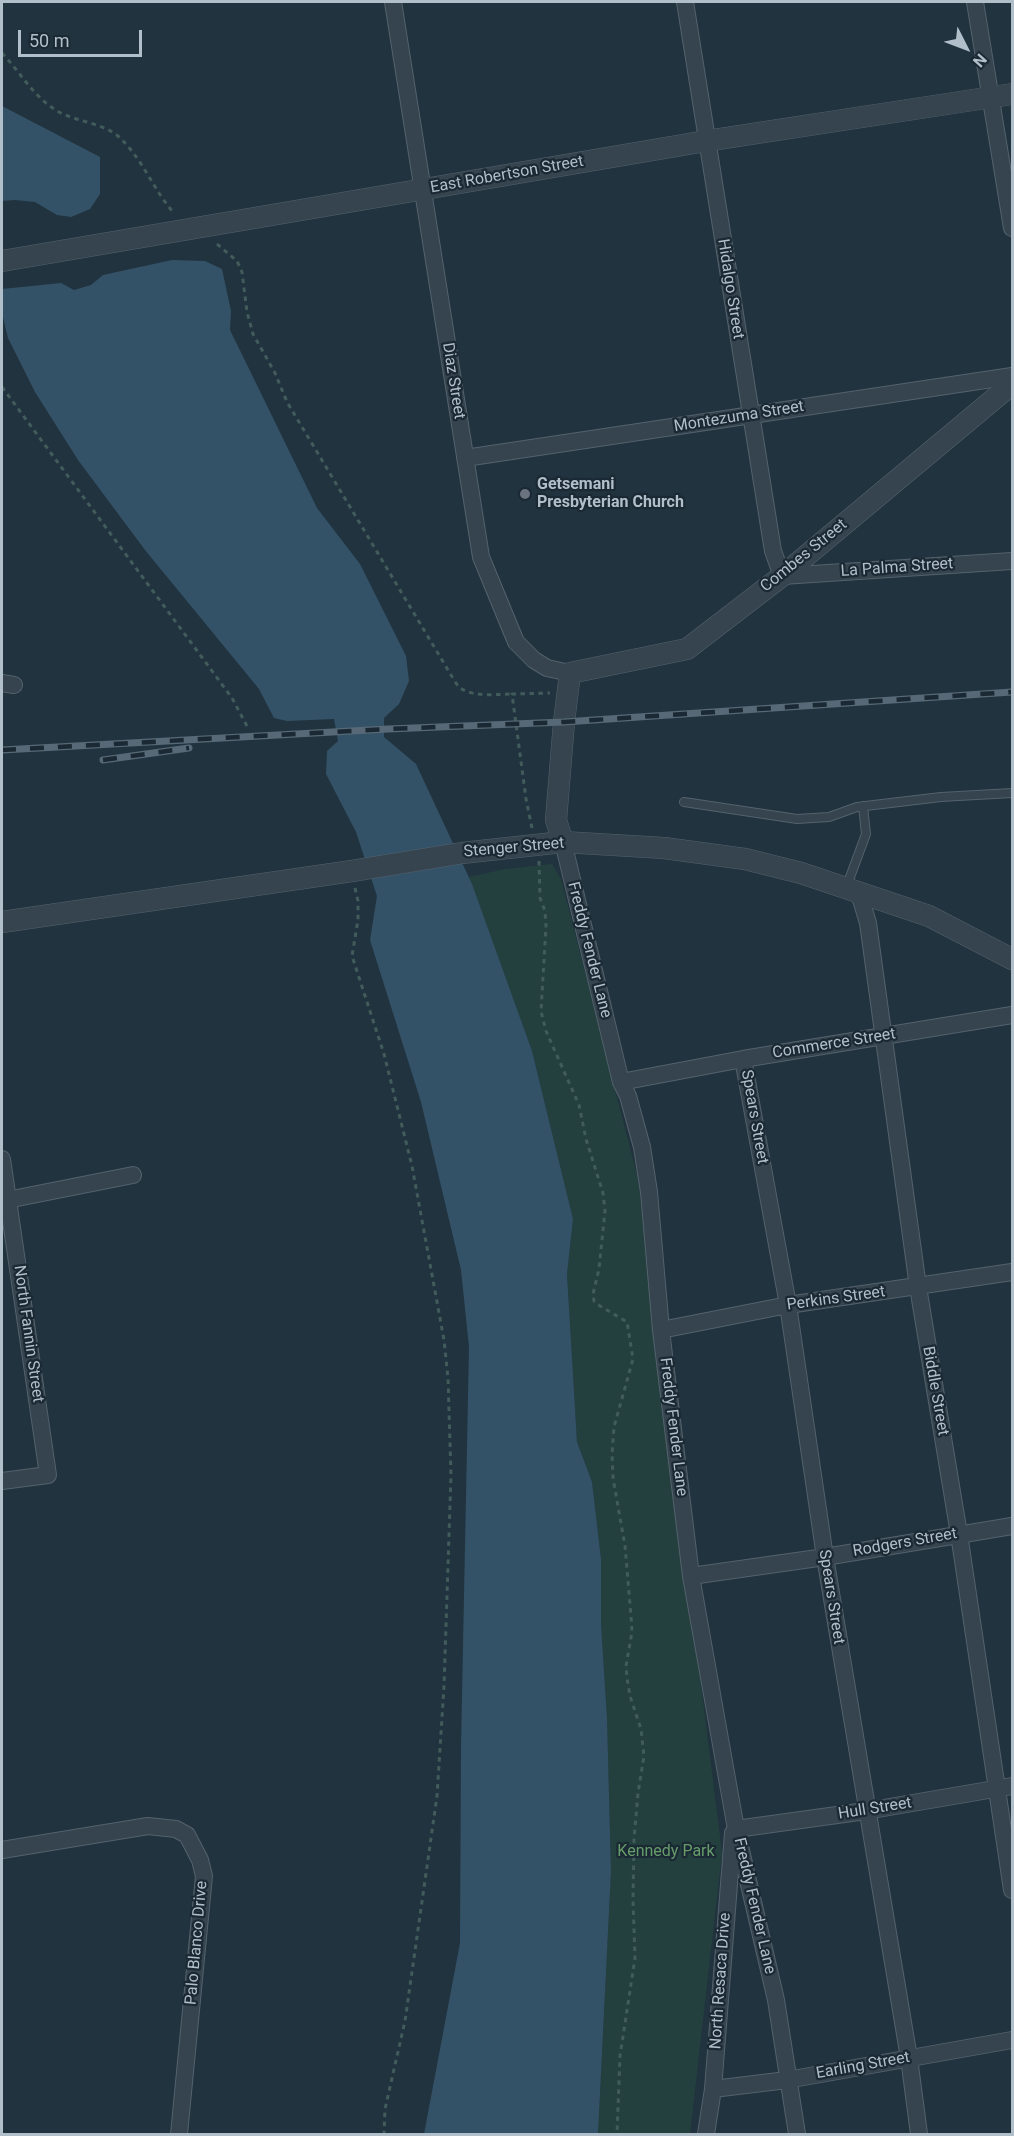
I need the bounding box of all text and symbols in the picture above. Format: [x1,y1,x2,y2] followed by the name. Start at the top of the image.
[21,18,146,56] scale bar
[936,18,996,78] north arrow
[29,30,69,51] text: 50 m
[969,50,991,71] text: N
[429,152,585,198] street label: East Robertson Street
[713,238,747,340] street label: Hidalgo Street
[437,341,469,421] street label: Diaz Street
[673,397,805,437] street label: Montezuma Street
[537,475,684,513] place label: Getsemani Presbyterian Church
[518,487,532,501] marker: Getsemani Presbyterian Church
[757,515,851,597] street label: Combes Street
[840,554,954,582] street label: La Palma Street
[463,834,565,862] street label: Stenger Street
[563,880,615,1020] street label: Freddy Fender Lane
[771,1025,897,1063] street label: Commerce Street
[736,1068,772,1166] street label: Spears Street
[9,1264,47,1404] street label: North Fannin Street
[786,1283,886,1315] street label: Perkins Street
[918,1345,952,1437] street label: Biddle Street
[655,1357,691,1497] street label: Freddy Fender Lane
[851,1524,959,1562] street label: Rodgers Street
[814,1548,848,1646] street label: Spears Street
[837,1794,913,1824] street label: Hull Street
[729,1836,779,1976] street label: Freddy Fender Lane
[617,1842,715,1862] park label: Kennedy Park
[182,1880,212,2006] street label: Palo Blanco Drive
[707,1912,735,2050] street label: North Resaca Drive
[815,2048,911,2084] street label: Earling Street

